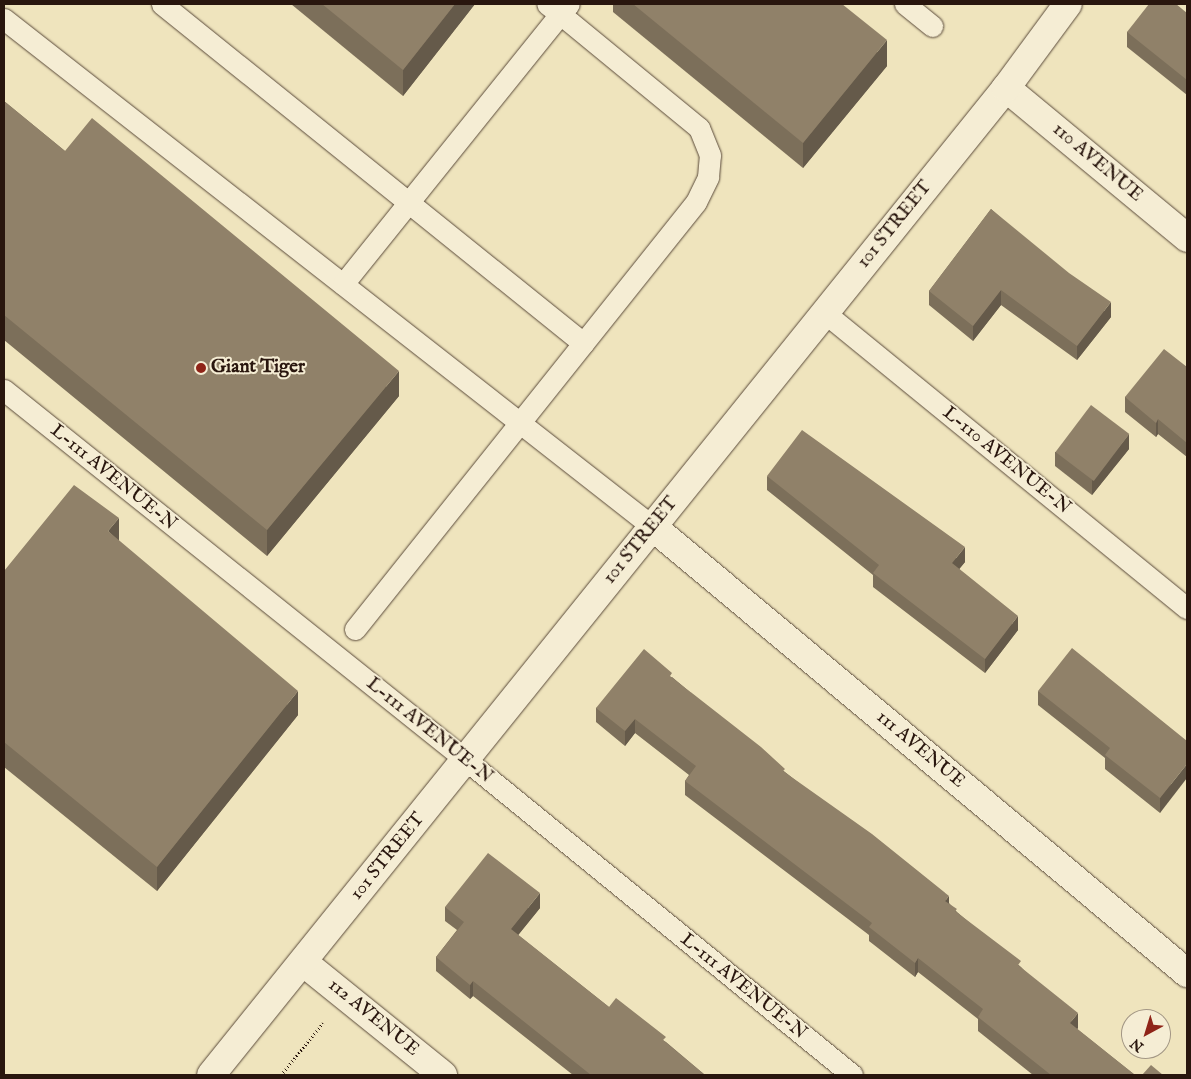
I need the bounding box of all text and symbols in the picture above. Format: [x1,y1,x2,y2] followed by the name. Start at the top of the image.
[1047,119,1147,207] street label: 110 AVENUE
[853,177,937,273] street label: 101 STREET
[211,357,305,379] place label: Giant Tiger
[195,362,207,374] marker: Giant Tiger
[937,402,1075,520] street label: L-110 AVENUE-N
[45,420,181,536] street label: L-111 AVENUE-N
[599,493,683,589] street label: 101 STREET
[361,673,497,789] street label: L-111 AVENUE-N
[871,706,969,794] street label: 111 AVENUE
[346,809,430,905] street label: 101 STREET
[675,929,811,1045] street label: L-111 AVENUE-N
[323,974,423,1062] street label: 112 AVENUE
[1121,1009,1171,1059] north arrow
[1127,1034,1148,1056] text: N

